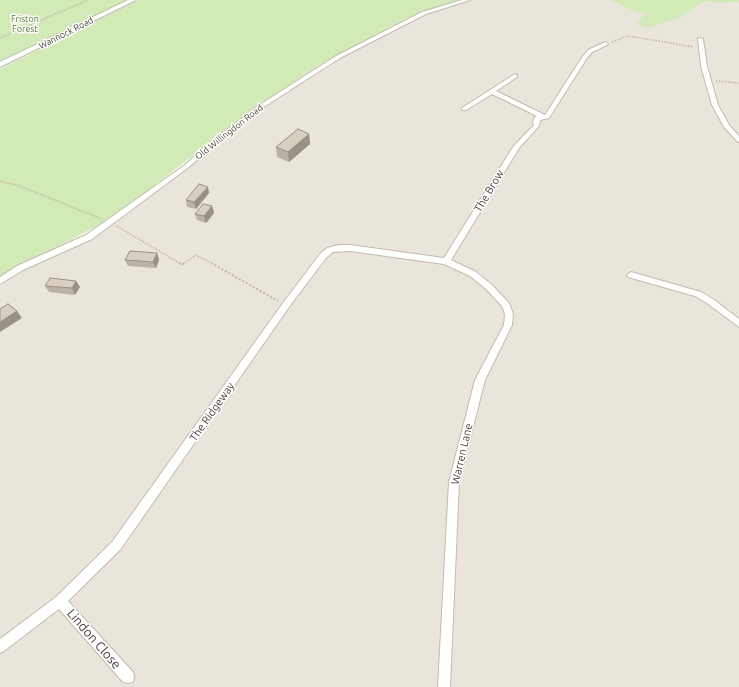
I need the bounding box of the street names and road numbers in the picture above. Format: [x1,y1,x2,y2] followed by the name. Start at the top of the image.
[37,15,95,51] street label: Wannock Road
[193,102,265,162] street label: Old Willingdon Road
[471,167,507,215] street label: The Brow
[187,380,237,444] street label: The Ridgeway
[449,422,475,486] street label: Warren Lane
[64,606,124,672] street label: Lindon Close

